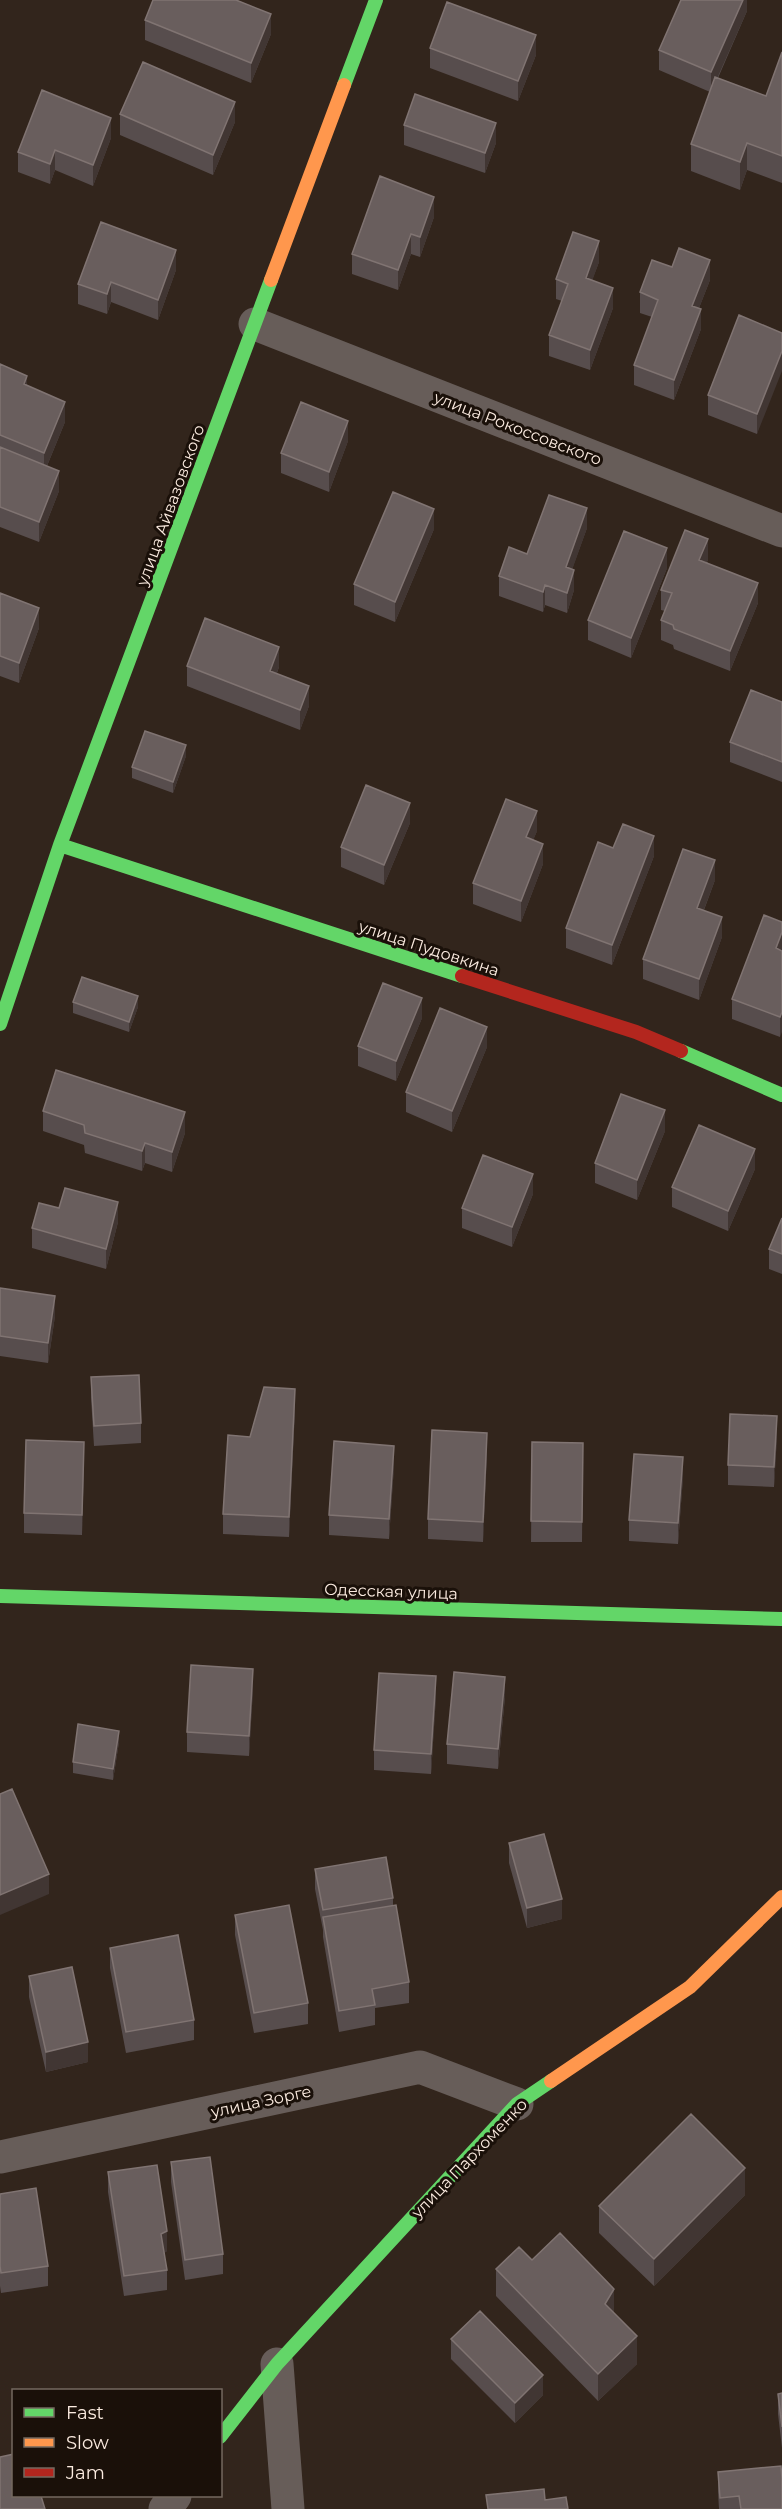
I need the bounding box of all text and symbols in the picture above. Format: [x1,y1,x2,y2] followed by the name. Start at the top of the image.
[430,387,604,469] street label: улица Рокоссовского
[132,422,208,589] street label: улица Айвазовского
[355,916,502,980] street label: улица Пудовкина
[324,1580,458,1603] street label: Одесская улица
[208,2082,313,2122] street label: улица Зорге
[407,2095,531,2223] street label: улица Пархоменко
[12,2389,222,2497] legend
[66,2402,104,2424] text: Fast
[66,2432,109,2454] text: Slow
[65,2462,105,2484] text: Jam

